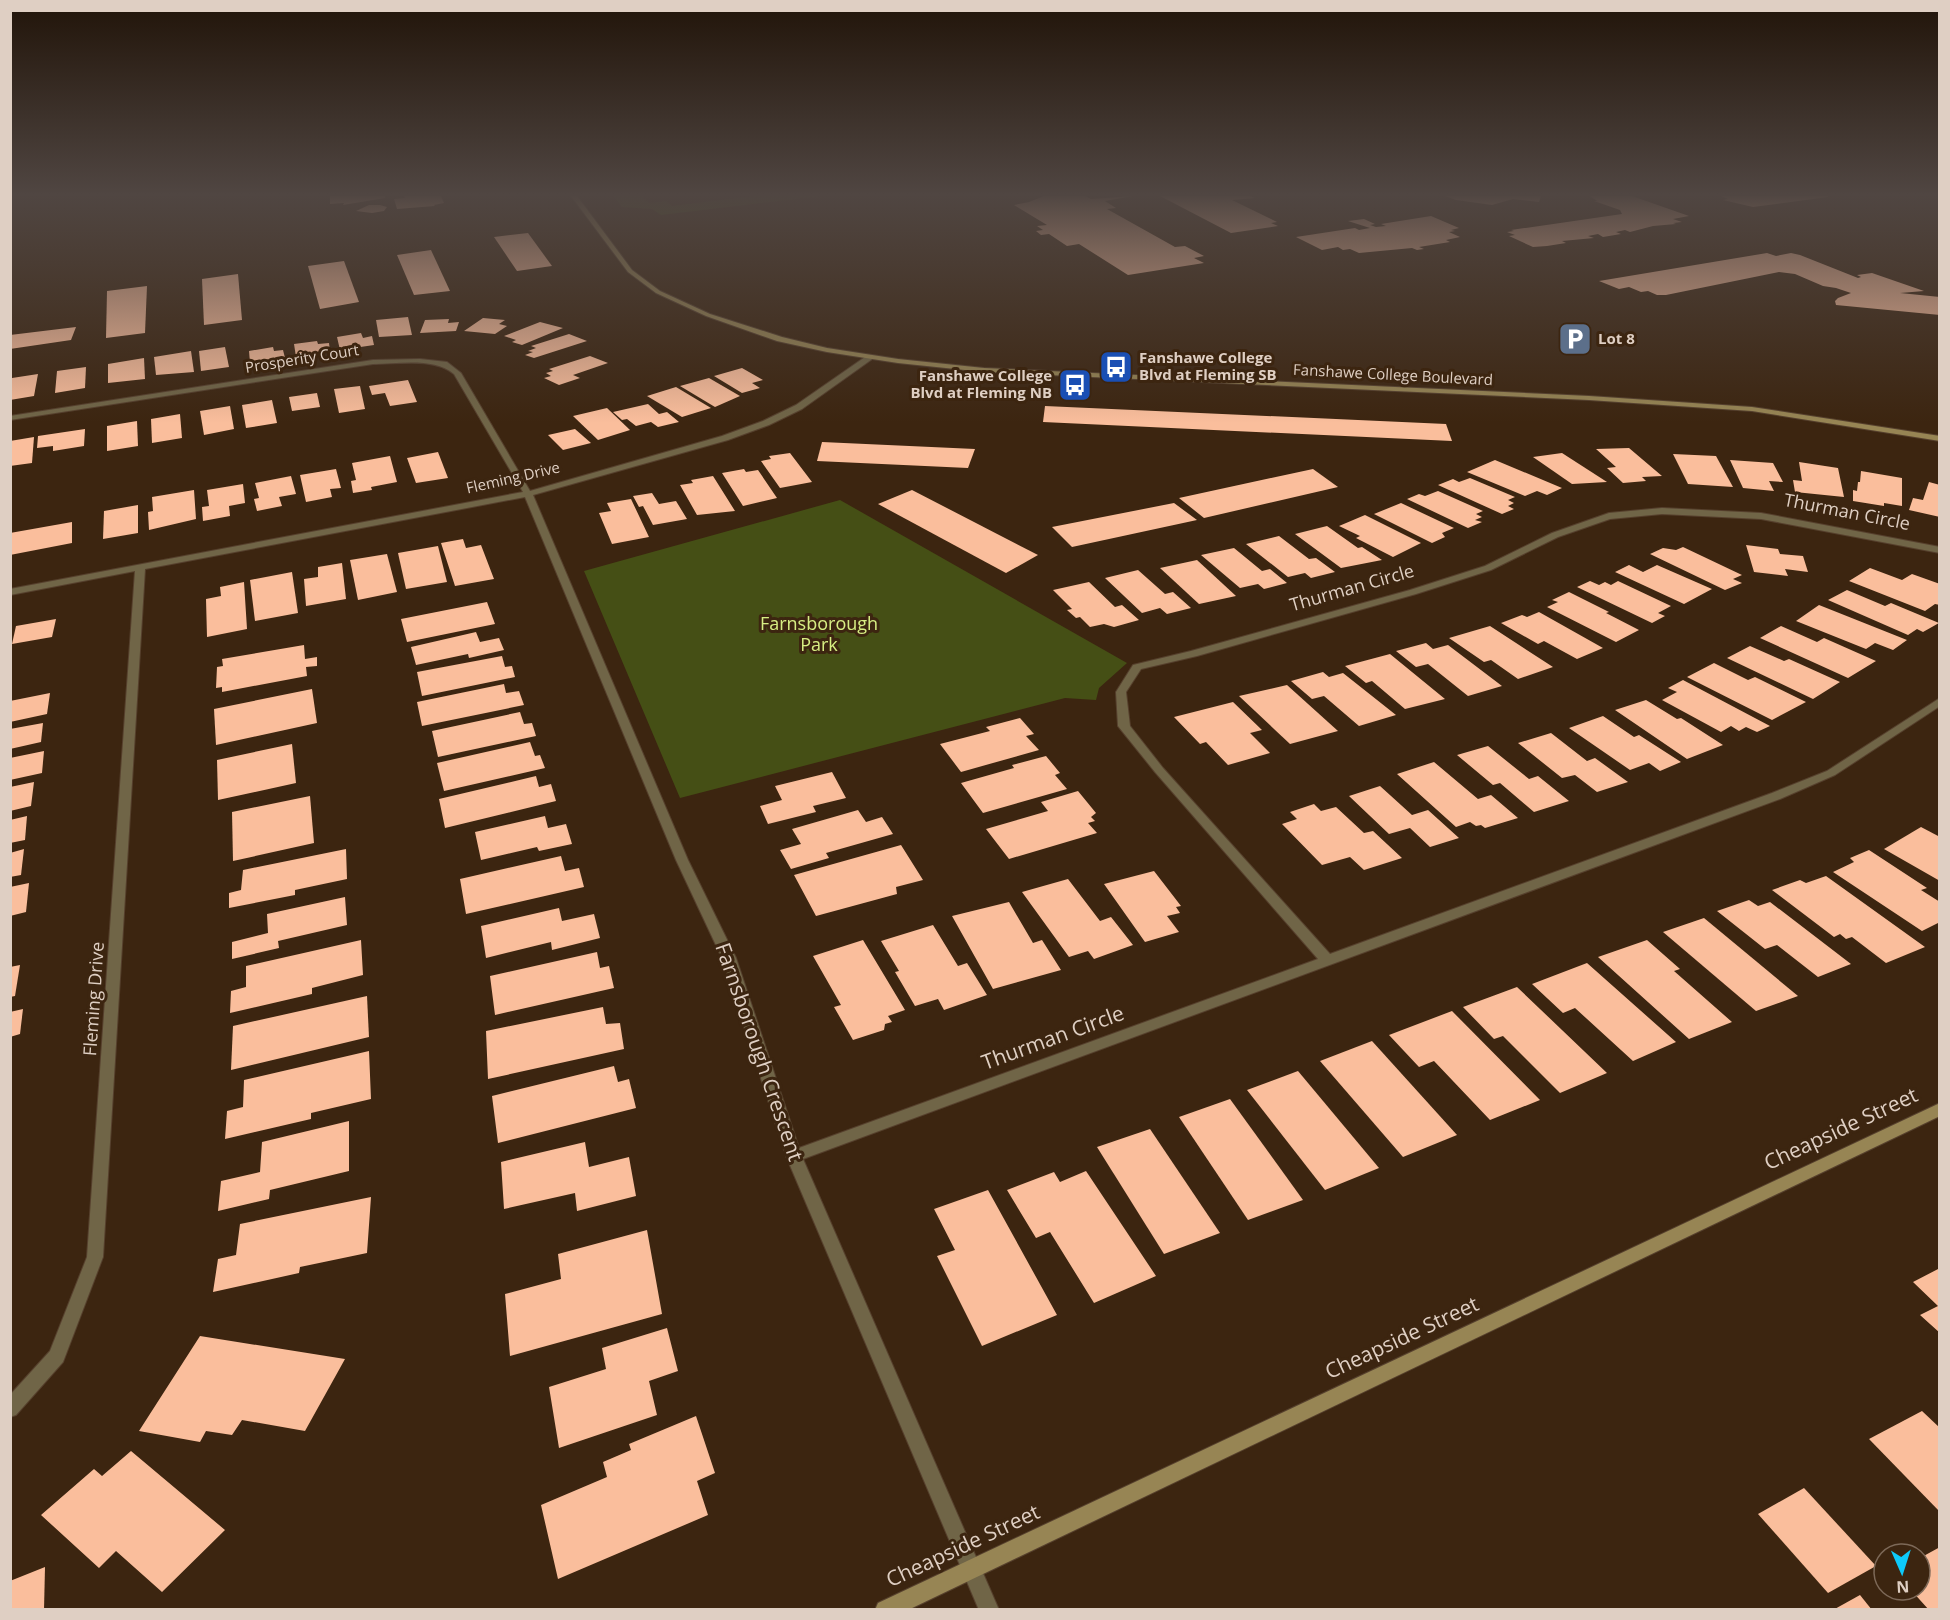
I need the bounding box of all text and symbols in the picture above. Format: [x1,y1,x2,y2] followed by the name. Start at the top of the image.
[1557,321,1593,357] parking icon: Lot 8
[1598,328,1635,348] place label: Lot 8
[244,339,360,377] street label: Prosperity Court
[1139,347,1277,384] place label: Fanshawe College Blvd at Fleming SB
[1098,349,1134,385] bus stop icon: Fanshawe College Blvd at Fleming SB
[1293,359,1493,389] street label: Fanshawe College Boulevard
[910,365,1052,402] place label: Fanshawe College Blvd at Fleming NB
[1057,367,1093,403] bus stop icon: Fanshawe College Blvd at Fleming NB
[464,457,562,498] street label: Fleming Drive
[1782,487,1912,535] street label: Thurman Circle
[1287,558,1417,616] street label: Thurman Circle
[760,611,878,656] park label: Farnsborough Park
[709,939,810,1165] street label: Farnsborough Crescent
[77,941,109,1057] street label: Fleming Drive
[978,998,1128,1076] street label: Thurman Circle
[1759,1080,1922,1176] street label: Cheapside Street
[1320,1289,1483,1385] street label: Cheapside Street
[881,1497,1044,1593] street label: Cheapside Street
[1872,1542,1932,1602] north arrow
[1896,1576,1910,1598] text: N

